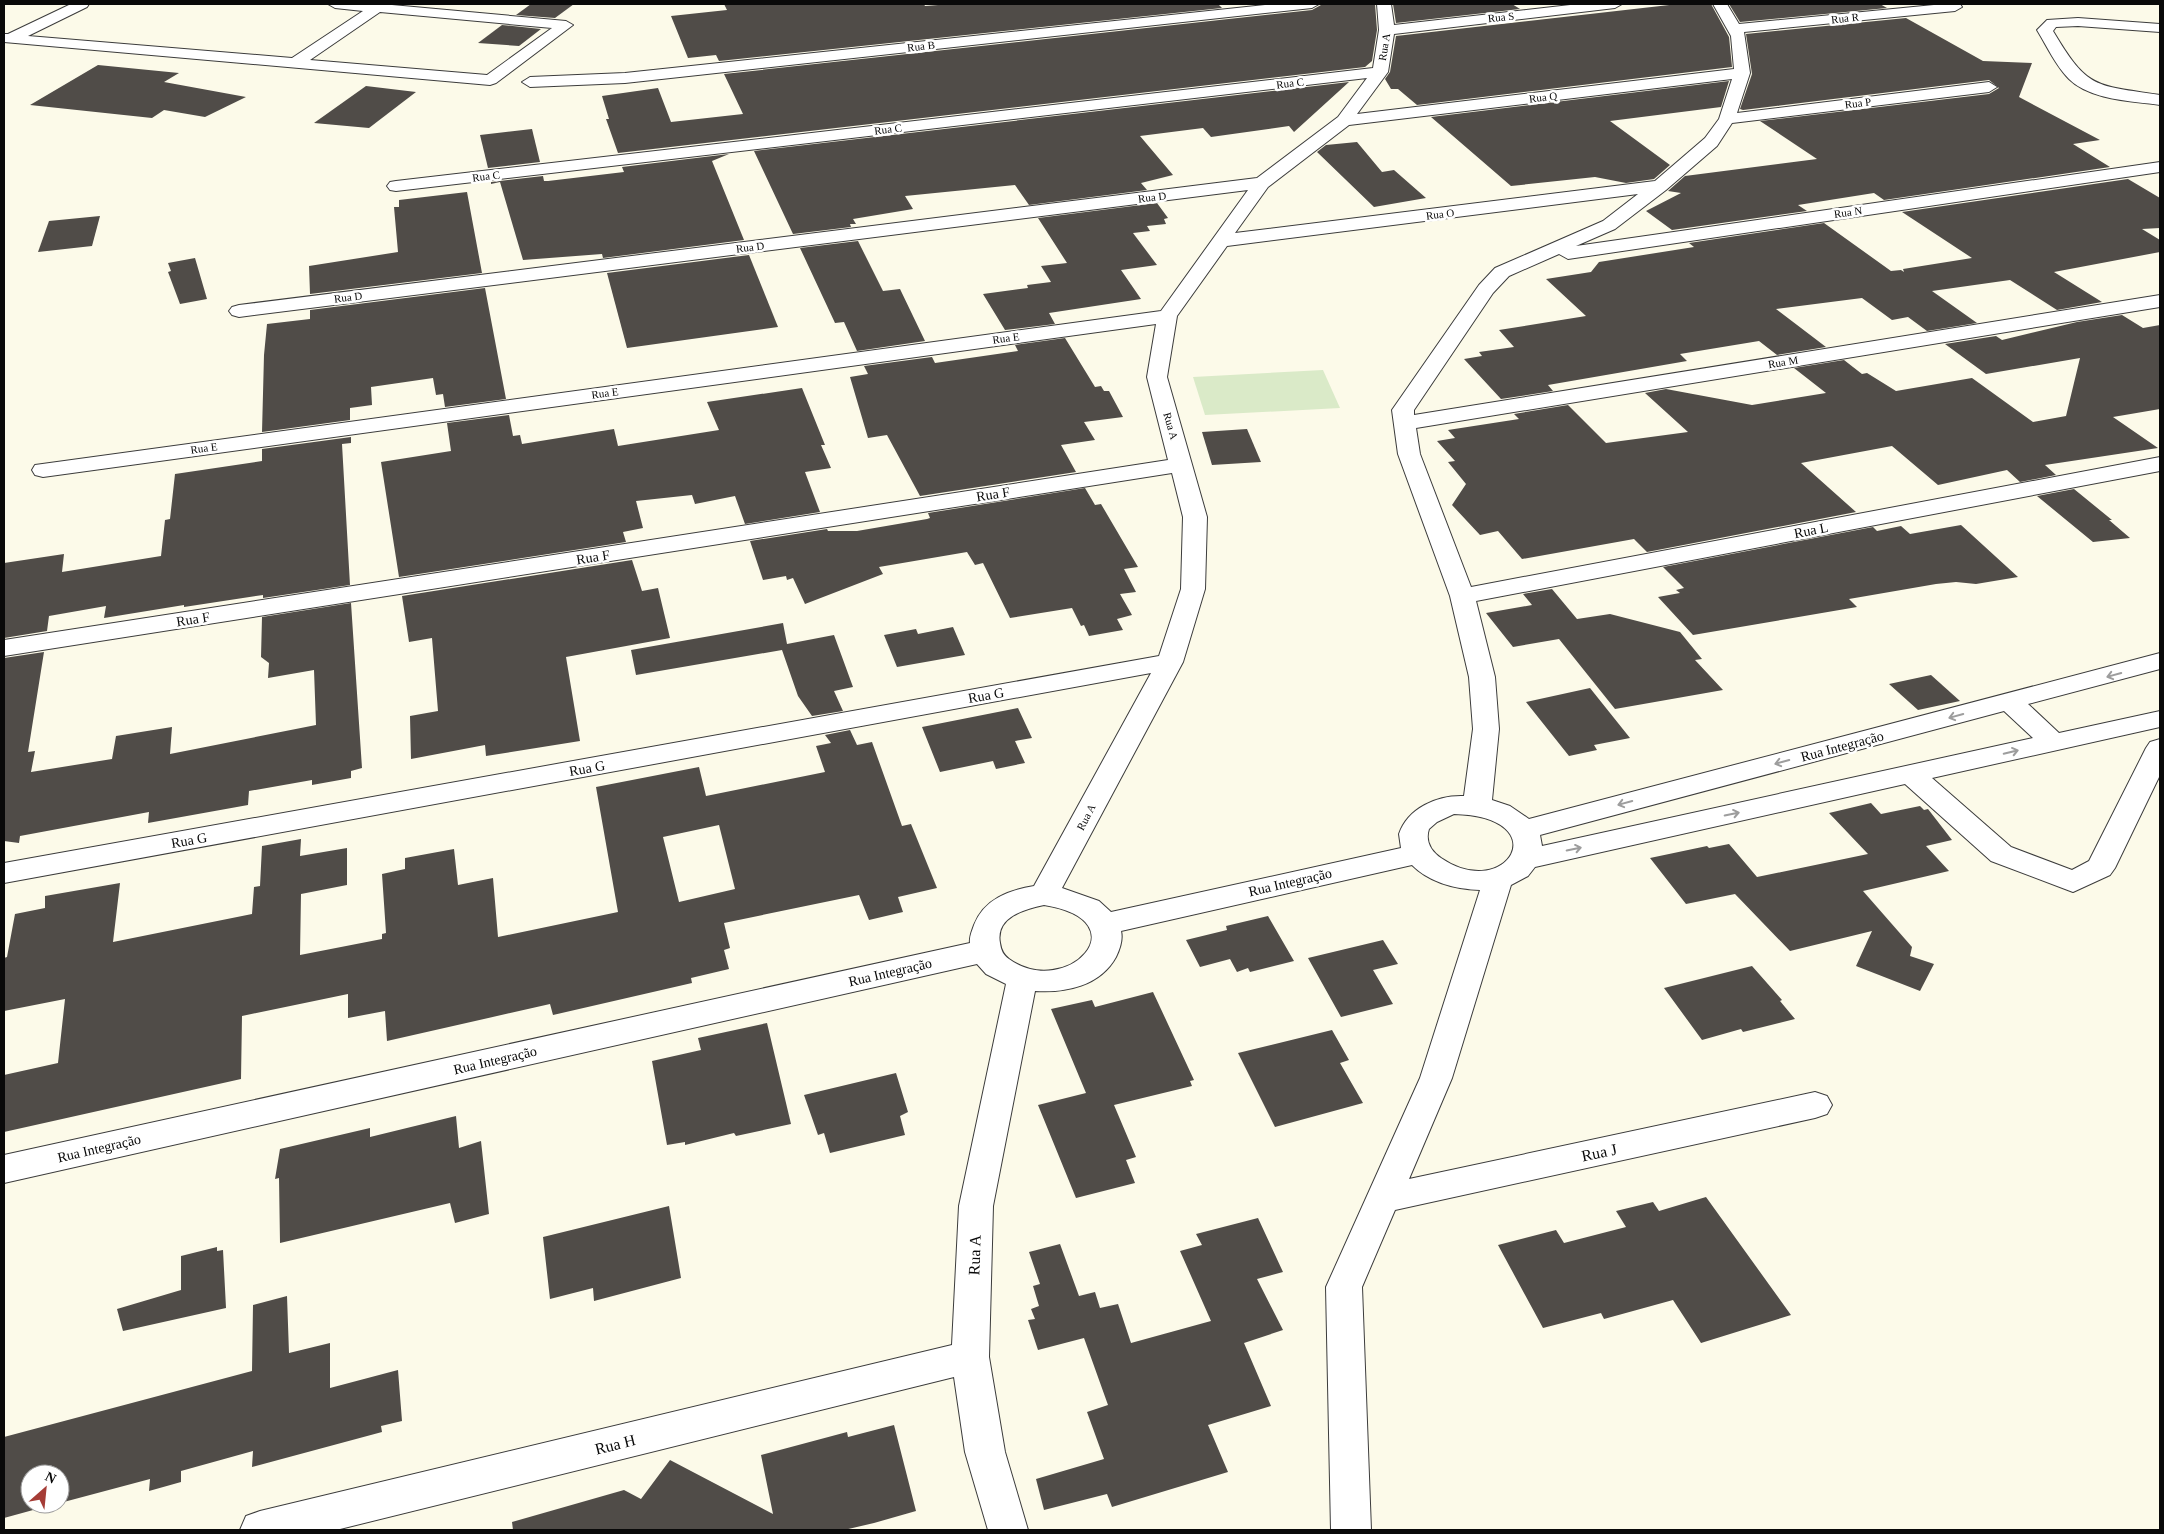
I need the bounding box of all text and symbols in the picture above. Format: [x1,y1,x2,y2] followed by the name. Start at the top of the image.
[1487,10,1515,24] street label: Rua S
[1831,11,1860,25] street label: Rua R
[1376,32,1392,62] street label: Rua A
[907,39,935,53] street label: Rua B
[1275,75,1305,91] street label: Rua C
[1528,89,1558,105] street label: Rua Q
[1844,95,1872,111] street label: Rua P
[873,121,903,137] street label: Rua C
[471,168,501,184] street label: Rua C
[1137,189,1167,205] street label: Rua D
[1833,204,1863,220] street label: Rua N
[1425,206,1455,222] street label: Rua O
[735,239,765,255] street label: Rua D
[333,289,363,305] street label: Rua D
[992,330,1021,346] street label: Rua E
[1767,354,1799,370] street label: Rua M
[591,385,620,401] street label: Rua E
[1161,411,1181,441] street label: Rua A
[190,440,219,456] street label: Rua E
[975,484,1011,505] street label: Rua F
[1793,520,1830,541] street label: Rua L
[575,547,611,568] street label: Rua F
[175,609,211,630] street label: Rua F
[2106,671,2122,680] one-way arrow
[967,685,1005,706] street label: Rua G
[1949,712,1965,721] one-way arrow
[1799,728,1885,765] street label: Rua Integração
[2002,747,2018,756] one-way arrow
[568,758,606,779] street label: Rua G
[1775,758,1791,767] one-way arrow
[1618,799,1634,808] one-way arrow
[1074,802,1098,832] street label: Rua A
[1724,809,1740,818] one-way arrow
[170,830,208,851] street label: Rua G
[1565,844,1581,853] one-way arrow
[1247,866,1333,899] street label: Rua Integração
[847,956,933,989] street label: Rua Integração
[452,1044,538,1077] street label: Rua Integração
[56,1132,142,1165] street label: Rua Integração
[1580,1140,1618,1165] street label: Rua J
[965,1234,984,1276] street label: Rua A
[593,1431,638,1458] street label: Rua H
[20,1464,70,1514] north arrow
[43,1469,59,1487] text: N

